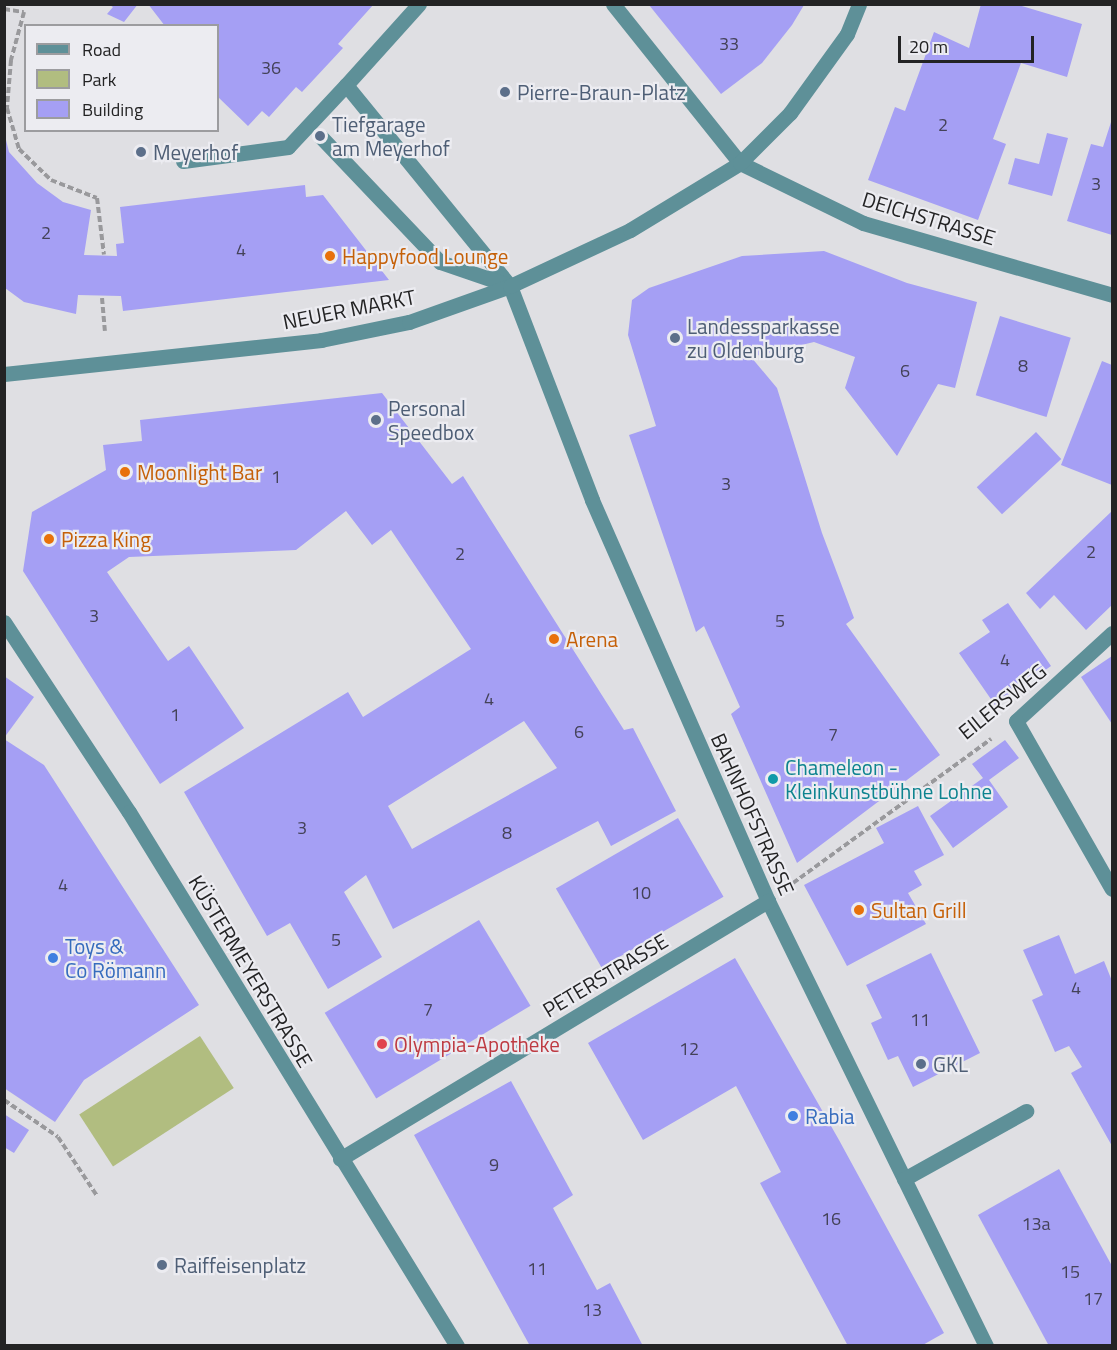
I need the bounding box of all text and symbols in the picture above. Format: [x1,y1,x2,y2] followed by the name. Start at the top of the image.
[24,24,219,132] legend
[901,24,1038,62] scale bar
[719,33,739,55] house number: 33
[909,33,948,60] text: 20 m
[82,36,121,63] text: Road
[261,57,281,79] house number: 36
[82,66,116,93] text: Park
[517,79,686,105] place label: Pierre-Braun-Platz
[498,85,512,99] marker: Pierre-Braun-Platz
[82,96,143,123] text: Building
[332,111,450,161] place label: Tiefgarage am Meyerhof
[938,114,948,136] house number: 2
[313,129,327,143] marker: Tiefgarage am Meyerhof
[153,139,238,165] place label: Meyerhof
[134,145,148,159] marker: Meyerhof
[1091,173,1101,195] house number: 3
[859,186,999,250] street label: DEICHSTRASSE
[41,222,51,244] house number: 2
[236,239,246,261] house number: 4
[342,243,508,269] place label: Happyfood Lounge
[323,249,337,263] marker: Happyfood Lounge
[281,284,417,334] street label: NEUER MARKT
[687,313,840,363] place label: Landessparkasse zu Oldenburg
[668,331,682,345] marker: Landessparkasse zu Oldenburg
[1018,355,1028,377] house number: 8
[900,360,910,382] house number: 6
[388,395,474,445] place label: Personal Speedbox
[369,413,383,427] marker: Personal Speedbox
[137,459,262,485] place label: Moonlight Bar
[118,465,132,479] marker: Moonlight Bar
[271,466,281,488] house number: 1
[721,473,731,495] house number: 3
[61,526,151,552] place label: Pizza King
[42,532,56,546] marker: Pizza King
[1086,541,1096,563] house number: 2
[455,543,465,565] house number: 2
[89,605,99,627] house number: 3
[775,610,785,632] house number: 5
[566,626,618,652] place label: Arena
[547,632,561,646] marker: Arena
[1000,649,1010,671] house number: 4
[953,658,1051,744] street label: EILERSWEG
[484,688,494,710] house number: 4
[170,704,180,726] house number: 1
[574,721,584,743] house number: 6
[828,724,838,746] house number: 7
[706,729,800,899] street label: BAHNHOFSTRASSE
[785,754,992,804] place label: Chameleon - Kleinkunstbühne Lohne
[766,772,780,786] marker: Chameleon - Kleinkunstbühne Lohne
[297,817,307,839] house number: 3
[502,822,512,844] house number: 8
[184,870,318,1072] street label: KÜSTERMEYERSTRASSE
[58,874,68,896] house number: 4
[631,882,651,904] house number: 10
[871,897,967,923] place label: Sultan Grill
[852,903,866,917] marker: Sultan Grill
[538,928,672,1022] street label: PETERSTRASSE
[331,929,341,951] house number: 5
[65,933,166,983] place label: Toys & Co Römann
[46,951,60,965] marker: Toys & Co Römann
[1071,977,1081,999] house number: 4
[423,999,433,1021] house number: 7
[910,1009,930,1031] house number: 11
[394,1031,560,1057] place label: Olympia-Apotheke
[375,1037,389,1051] marker: Olympia-Apotheke
[679,1038,699,1060] house number: 12
[933,1051,968,1077] place label: GKL
[914,1057,928,1071] marker: GKL
[805,1103,855,1129] place label: Rabia
[786,1109,800,1123] marker: Rabia
[489,1154,499,1176] house number: 9
[821,1208,841,1230] house number: 16
[1021,1213,1051,1235] house number: 13a
[174,1252,306,1278] place label: Raiffeisenplatz
[155,1258,169,1272] marker: Raiffeisenplatz
[527,1258,547,1280] house number: 11
[1060,1261,1080,1283] house number: 15
[1083,1288,1103,1310] house number: 17
[582,1299,602,1321] house number: 13

